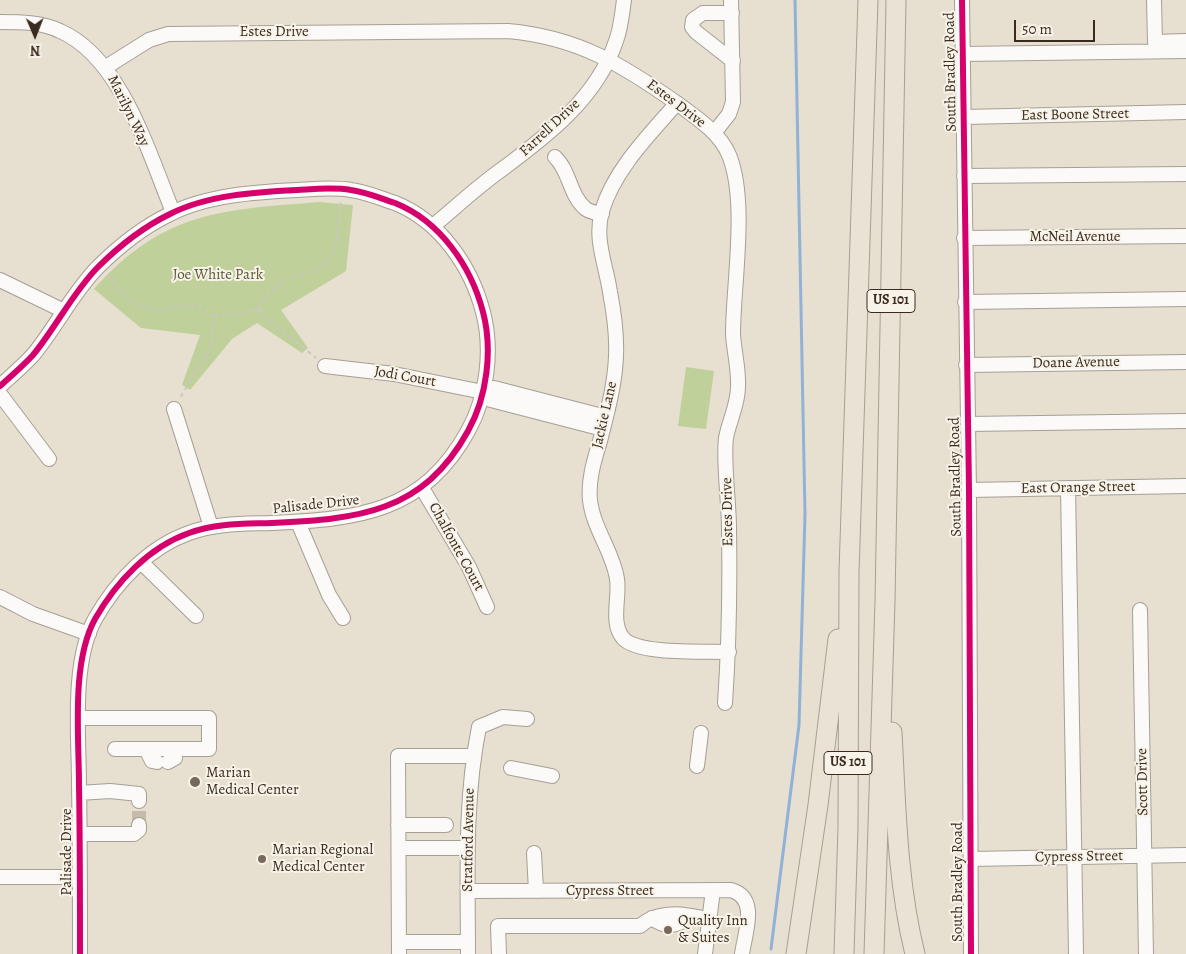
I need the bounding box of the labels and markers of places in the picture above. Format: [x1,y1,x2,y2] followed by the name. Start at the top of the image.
[206,764,299,799] place label: Marian Medical Center
[188,775,202,789] marker: Marian Medical Center
[272,841,373,876] place label: Marian Regional Medical Center
[256,853,268,865] marker: Marian Regional Medical Center
[678,912,748,947] place label: Quality Inn & Suites
[662,924,674,936] marker: Quality Inn & Suites

